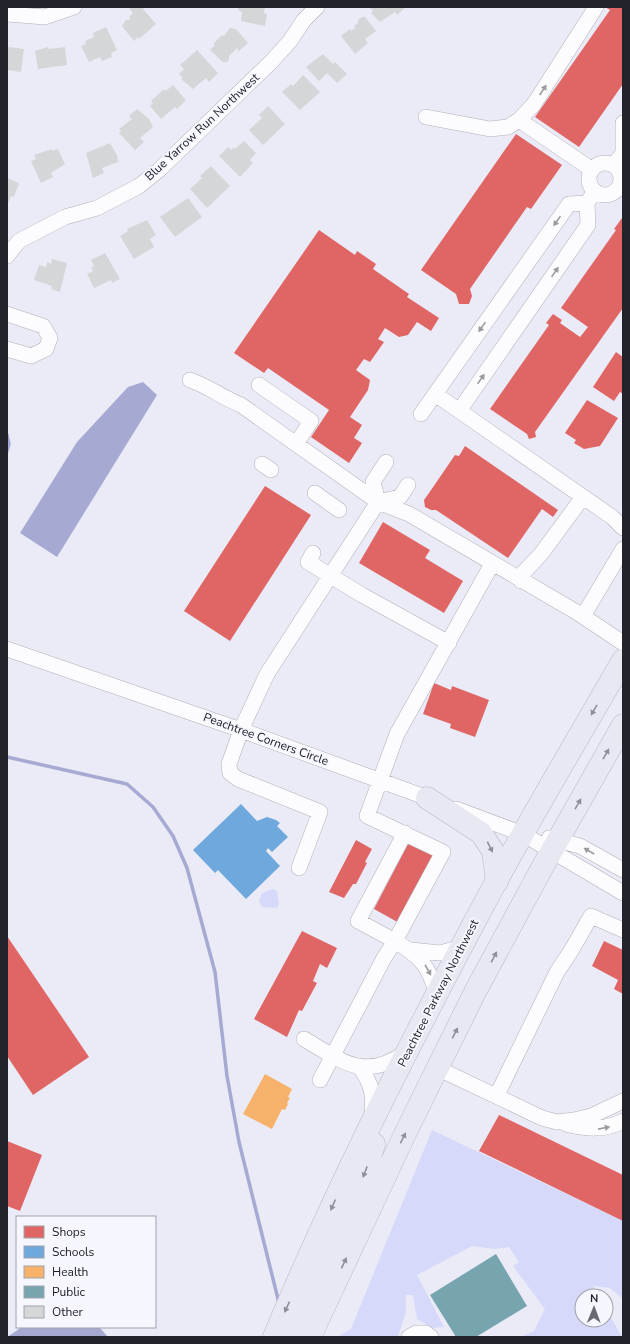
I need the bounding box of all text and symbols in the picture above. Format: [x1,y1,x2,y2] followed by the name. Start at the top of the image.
[141,69,263,184] street label: Blue Yarrow Run Northwest
[539,85,547,95] one-way arrow
[553,216,561,226] one-way arrow
[551,267,559,277] one-way arrow
[478,322,486,332] one-way arrow
[477,374,485,384] one-way arrow
[591,704,598,716] one-way arrow
[201,709,331,769] street label: Peachtree Corners Circle
[603,748,610,760] one-way arrow
[574,798,581,810] one-way arrow
[487,841,493,853] one-way arrow
[583,848,595,855] one-way arrow
[394,916,483,1069] street label: Peachtree Parkway Northwest
[490,951,497,963] one-way arrow
[425,964,431,976] one-way arrow
[452,1027,458,1039] one-way arrow
[598,1124,610,1130] one-way arrow
[400,1132,406,1143] one-way arrow
[362,1167,368,1179] one-way arrow
[330,1200,336,1211] one-way arrow
[16,1216,156,1328] legend
[52,1224,86,1240] text: Shops
[52,1244,95,1260] text: Schools
[341,1258,347,1269] one-way arrow
[52,1264,88,1280] text: Health
[52,1284,86,1300] text: Public
[574,1288,614,1328] north arrow
[590,1291,598,1306] text: N
[284,1301,290,1312] one-way arrow
[52,1304,84,1320] text: Other

